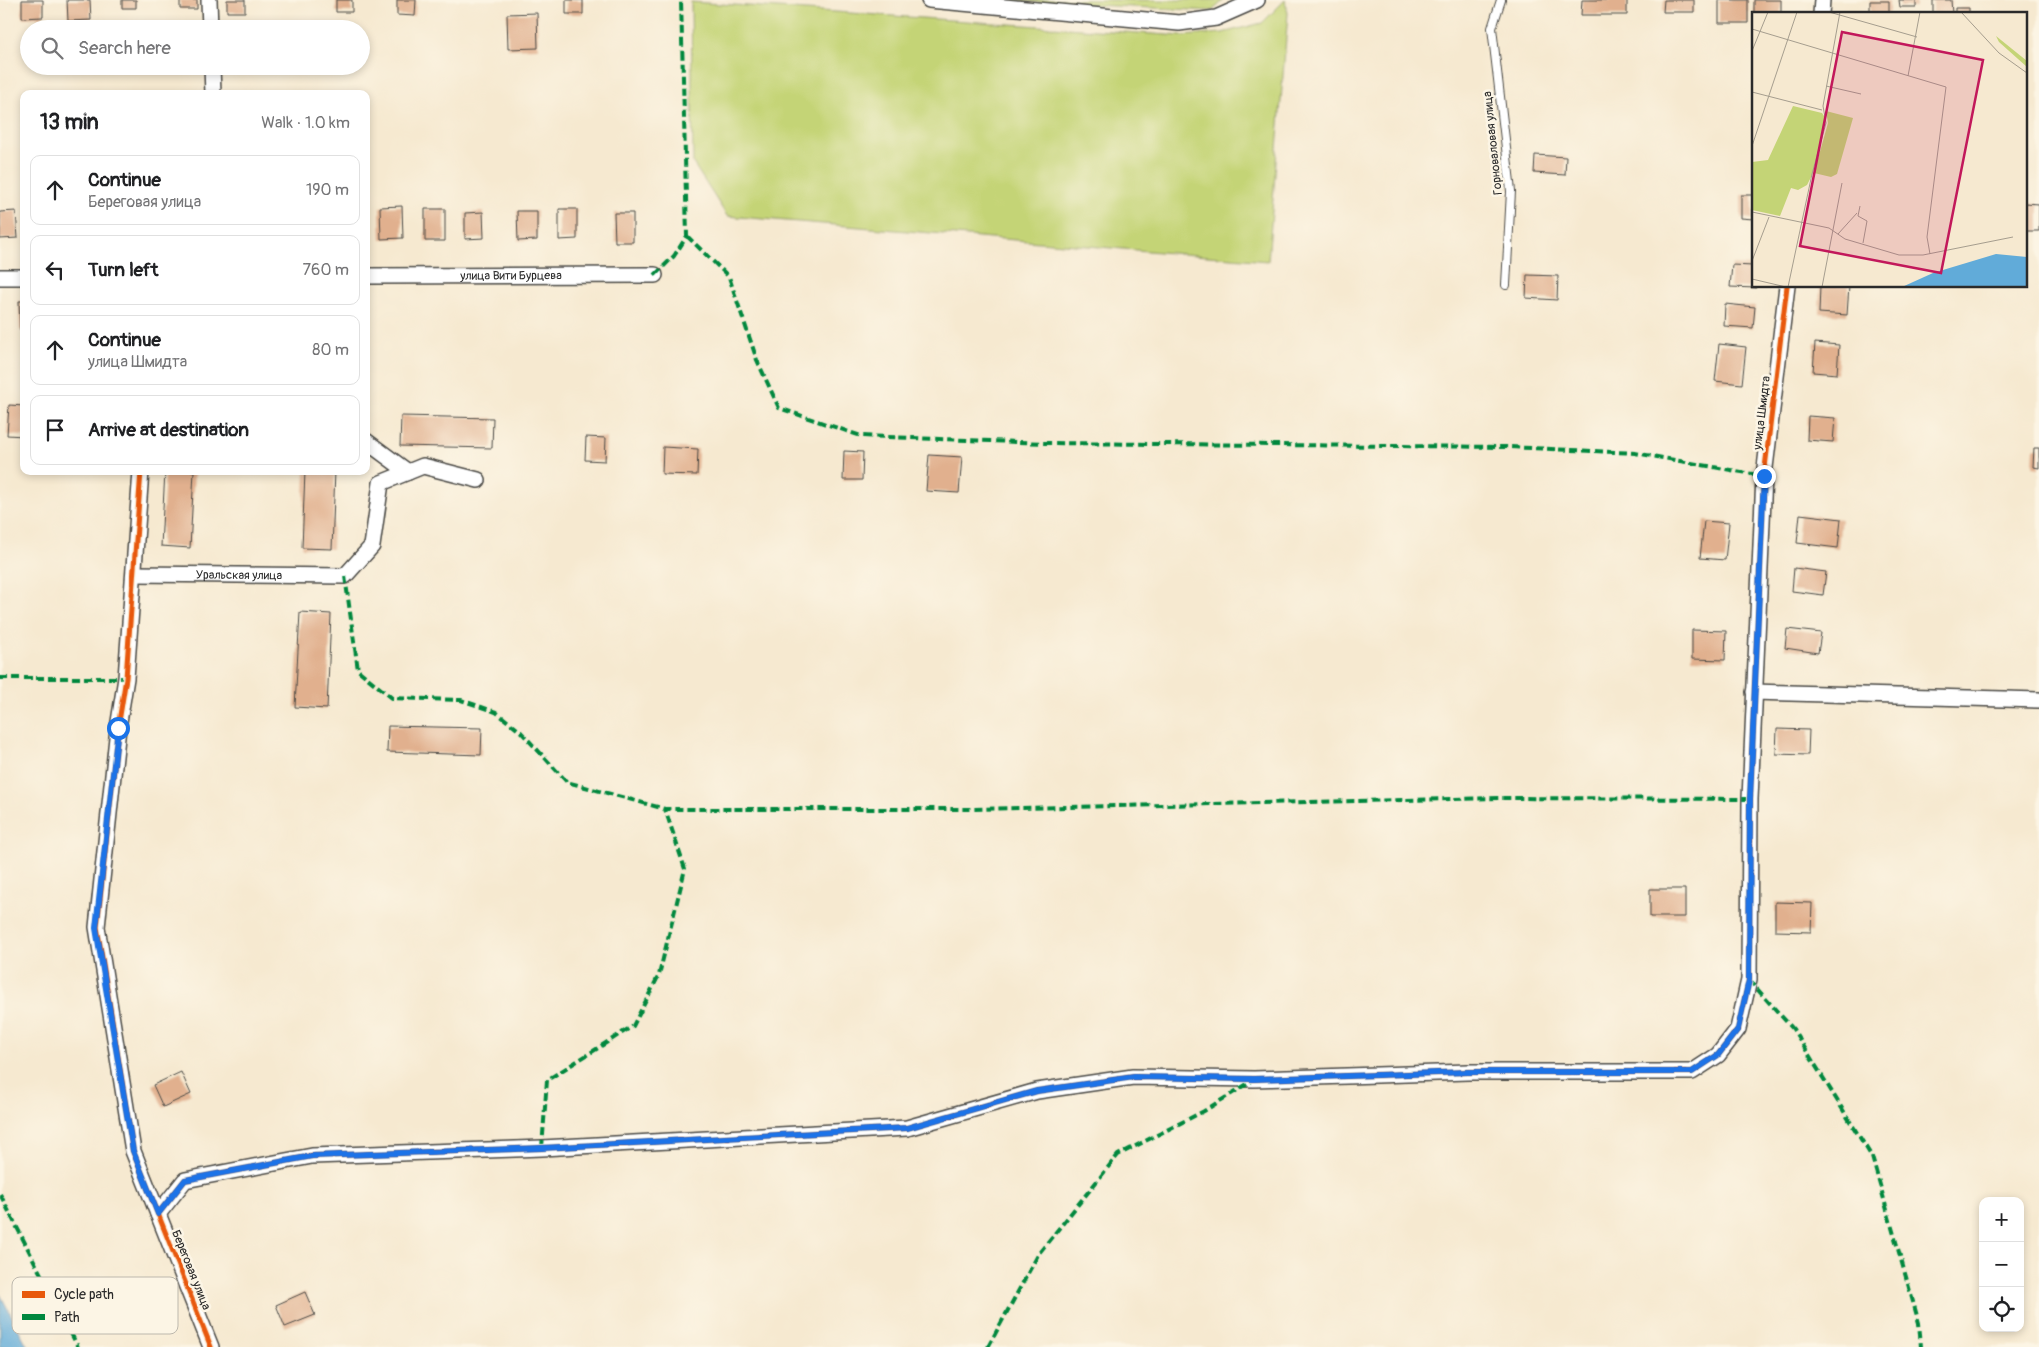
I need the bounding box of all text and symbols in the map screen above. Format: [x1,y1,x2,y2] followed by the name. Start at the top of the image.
[1752,12,2026,288] inset map
[20,20,370,75] search box
[38,34,66,62] icon: search
[78,36,171,60] text: Search here
[1480,90,1506,196] street label: Горноваловая улица
[40,109,99,136] text: 13 min
[261,113,350,133] text: Walk · 1.0 km
[88,168,161,192] text: Continue
[41,176,69,204] icon: ahead
[306,180,349,200] text: 190 m
[88,192,201,212] text: Береговая улица
[41,256,69,284] icon: left
[88,258,158,282] text: Turn left
[303,260,349,280] text: 760 m
[459,268,562,283] street label: улица Вити Бурцева
[88,328,161,352] text: Continue
[41,336,69,364] icon: ahead
[312,340,349,360] text: 80 m
[88,352,187,372] text: улица Шмидта
[1750,375,1774,452] street label: улица Шмидта
[41,416,69,444] icon: arrive
[88,418,249,442] text: Arrive at destination
[1753,465,1776,488] route end
[196,567,283,583] street label: Уральская улица
[107,717,130,740] route start
[1979,1197,2024,1332] map controls
[1979,1197,2024,1242] button: +
[168,1228,214,1313] street label: Береговая улица
[1979,1242,2024,1287] button: −
[12,1277,178,1334] legend
[54,1286,114,1303] text: Cycle path
[1979,1287,2024,1332] button: locate
[54,1309,79,1326] text: Path

